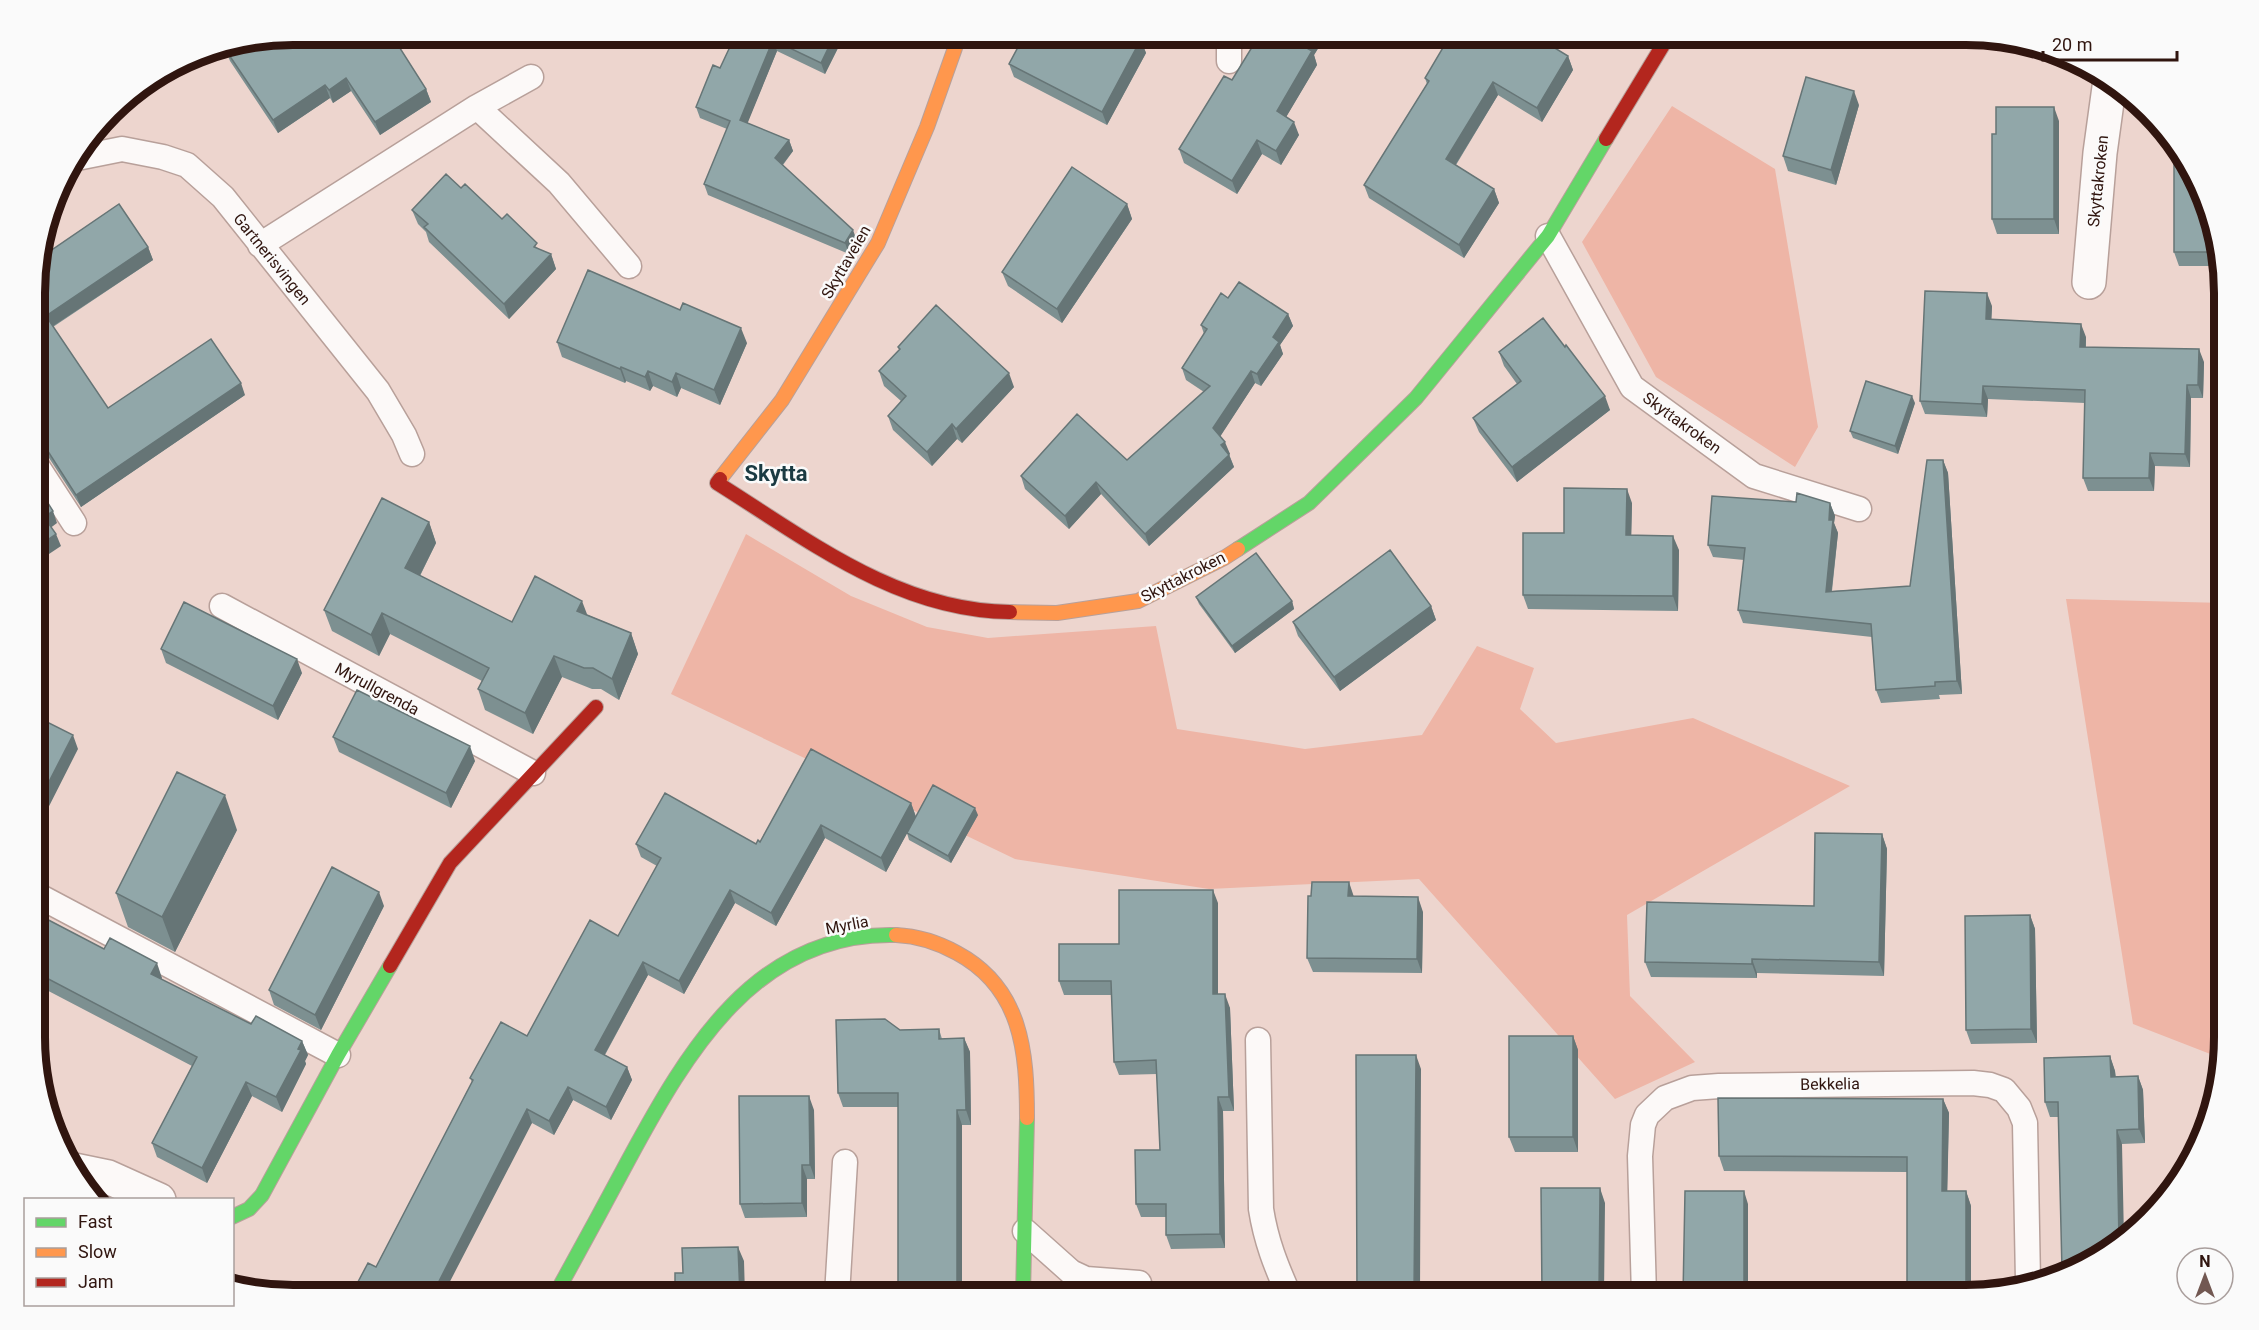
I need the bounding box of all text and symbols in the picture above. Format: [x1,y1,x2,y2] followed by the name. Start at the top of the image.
[2043,24,2176,62] scale bar
[2052,34,2092,55] text: 20 m
[2084,134,2112,228] street label: Skyttakroken
[229,209,315,309] street label: Gartnerisvingen
[817,222,875,302] street label: Skyttaveien
[1639,388,1725,458] street label: Skyttakroken
[744,461,808,486] district label: Skytta
[1138,548,1228,606] street label: Skyttakroken
[332,659,422,719] street label: Myrullgrenda
[824,912,870,938] street label: Myrlia
[1800,1074,1860,1094] street label: Bekkelia
[24,1198,234,1306] legend
[78,1211,113,1232] text: Fast
[78,1241,117,1262] text: Slow
[2175,1246,2235,1306] north arrow
[2199,1252,2211,1271] text: N
[78,1271,114,1292] text: Jam

